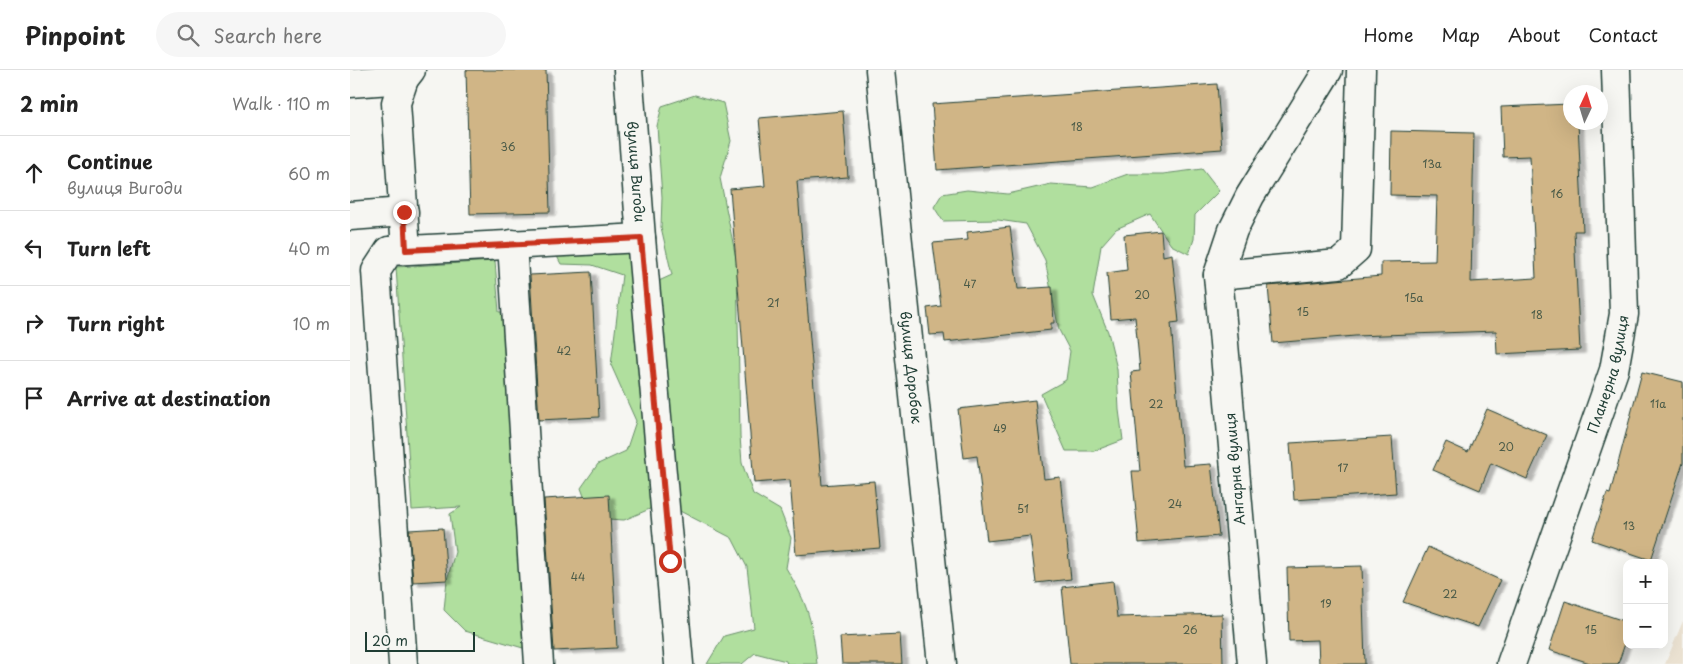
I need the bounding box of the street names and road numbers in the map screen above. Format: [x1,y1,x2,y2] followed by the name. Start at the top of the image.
[622,120,651,223] street label: вулиця Вигоди
[895,310,928,425] street label: вулиця Доробок
[1582,313,1634,436] street label: Планерна вулиця
[1219,412,1250,526] street label: Ангарна вулиця

